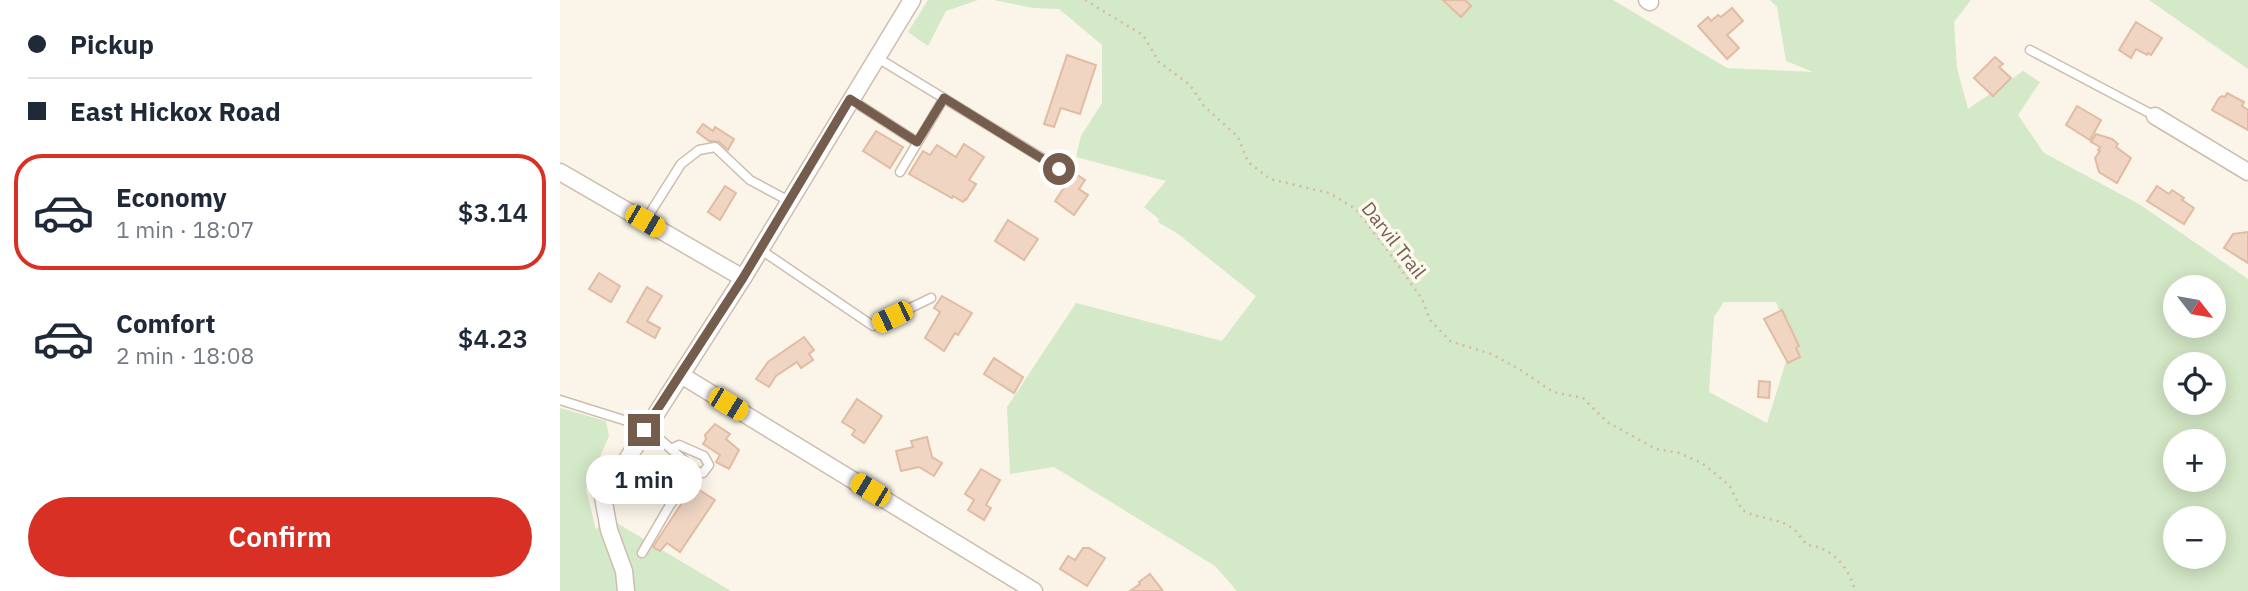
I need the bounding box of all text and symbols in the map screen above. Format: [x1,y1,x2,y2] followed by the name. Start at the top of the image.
[70,27,154,61] text: Pickup
[70,94,281,128] text: East Hickox Road
[1043,153,1075,185] route start
[116,180,227,214] text: Economy
[32,181,95,244] icon: car
[458,195,528,229] text: $3.14
[1357,197,1431,283] street label: Darvil Trail
[622,201,669,241] car
[116,214,254,244] text: 1 min · 18:07
[2163,275,2226,338] north arrow
[2163,275,2226,569] map controls
[869,298,916,336] car
[116,306,215,340] text: Comfort
[32,307,95,370] icon: car
[458,321,528,355] text: $4.23
[116,340,254,370] text: 2 min · 18:08
[2163,352,2226,415] button: locate
[705,384,752,424] car
[628,414,660,446] route end
[2163,429,2226,492] button: +
[586,454,702,504] callout: 1 min
[614,464,674,494] text: 1 min
[847,470,894,510] car
[28,497,532,577] button: Confirm
[2163,506,2226,569] button: −

